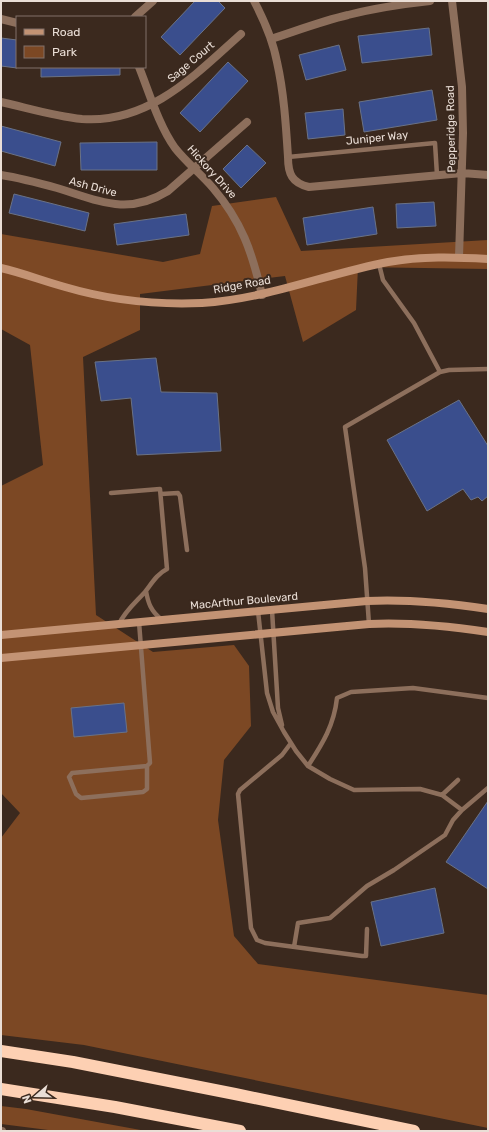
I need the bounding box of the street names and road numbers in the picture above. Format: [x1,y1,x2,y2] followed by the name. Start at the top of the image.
[165,38,218,85] street label: Sage Court
[444,85,458,173] street label: Pepperidge Road
[345,128,409,148] street label: Juniper Way
[185,143,239,201] street label: Hickory Drive
[68,174,118,200] street label: Ash Drive
[212,274,272,296] street label: Ridge Road
[190,590,298,612] street label: MacArthur Boulevard

